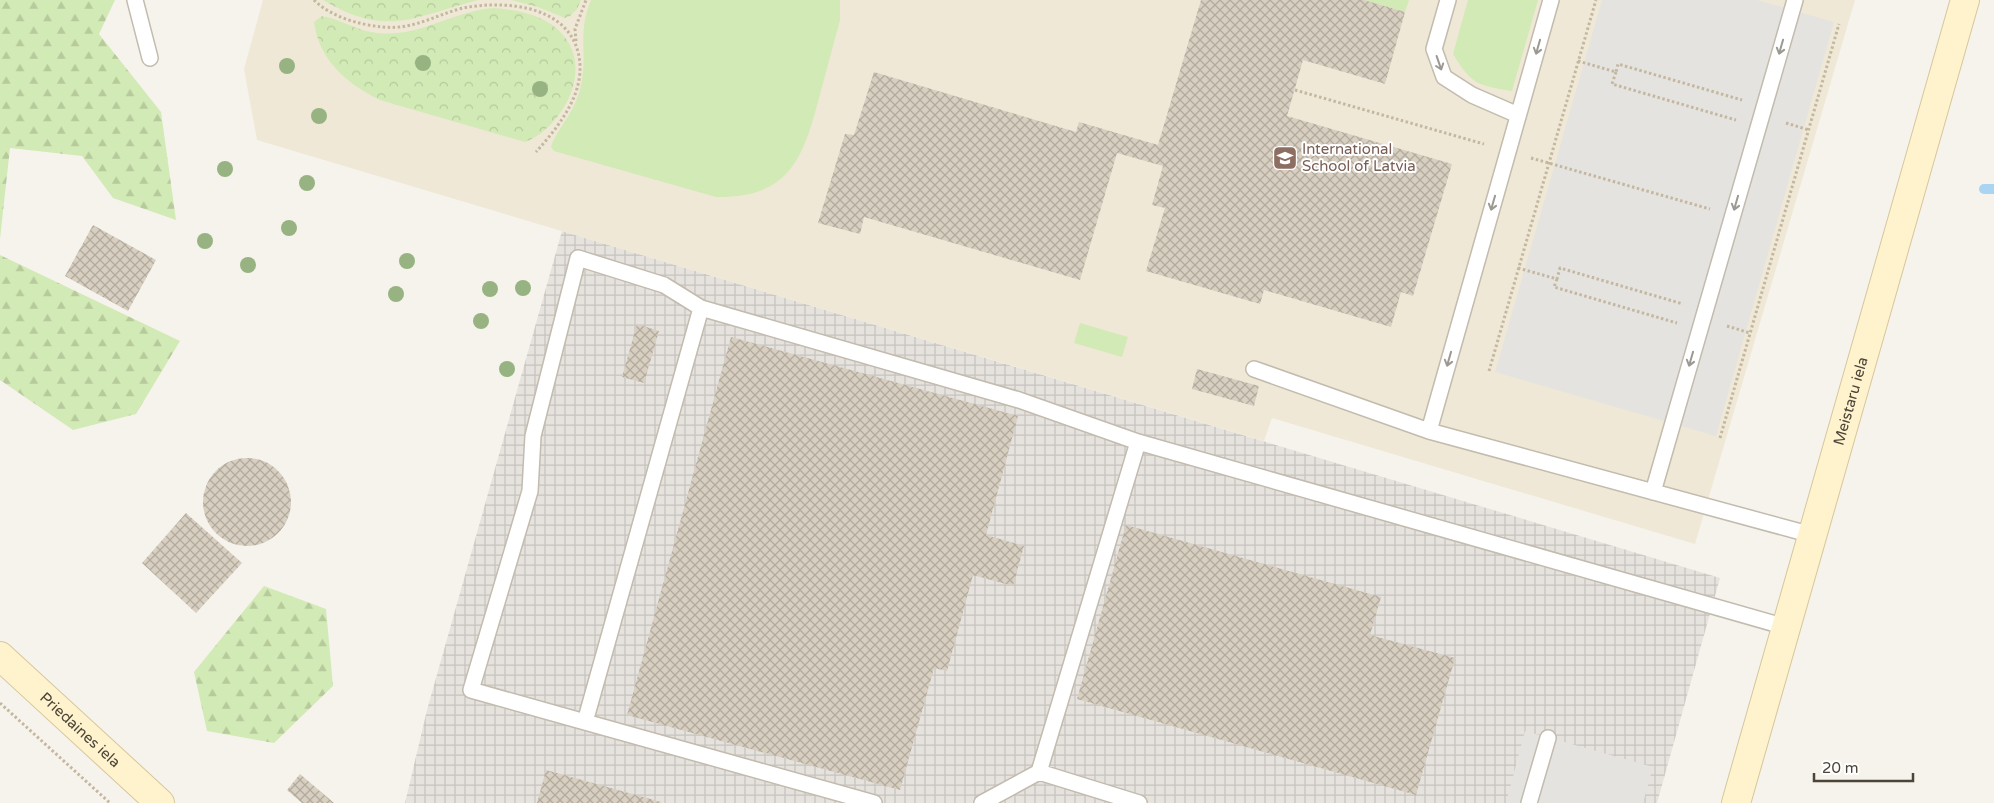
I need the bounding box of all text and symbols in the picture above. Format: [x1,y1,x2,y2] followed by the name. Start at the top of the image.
[1532,38,1542,54] one-way arrow
[1776,38,1786,54] one-way arrow
[1435,55,1444,71] one-way arrow
[1302,140,1416,175] place label: International School of Latvia
[1272,145,1298,171] school or university icon: International School of Latvia
[1488,195,1498,211] one-way arrow
[1731,195,1741,211] one-way arrow
[1444,351,1453,367] one-way arrow
[1686,351,1696,367] one-way arrow
[1829,355,1872,447] street label: Meistaru iela
[36,688,124,771] street label: Priedaines iela
[1814,750,1913,782] scale bar
[1822,759,1859,777] text: 20 m

